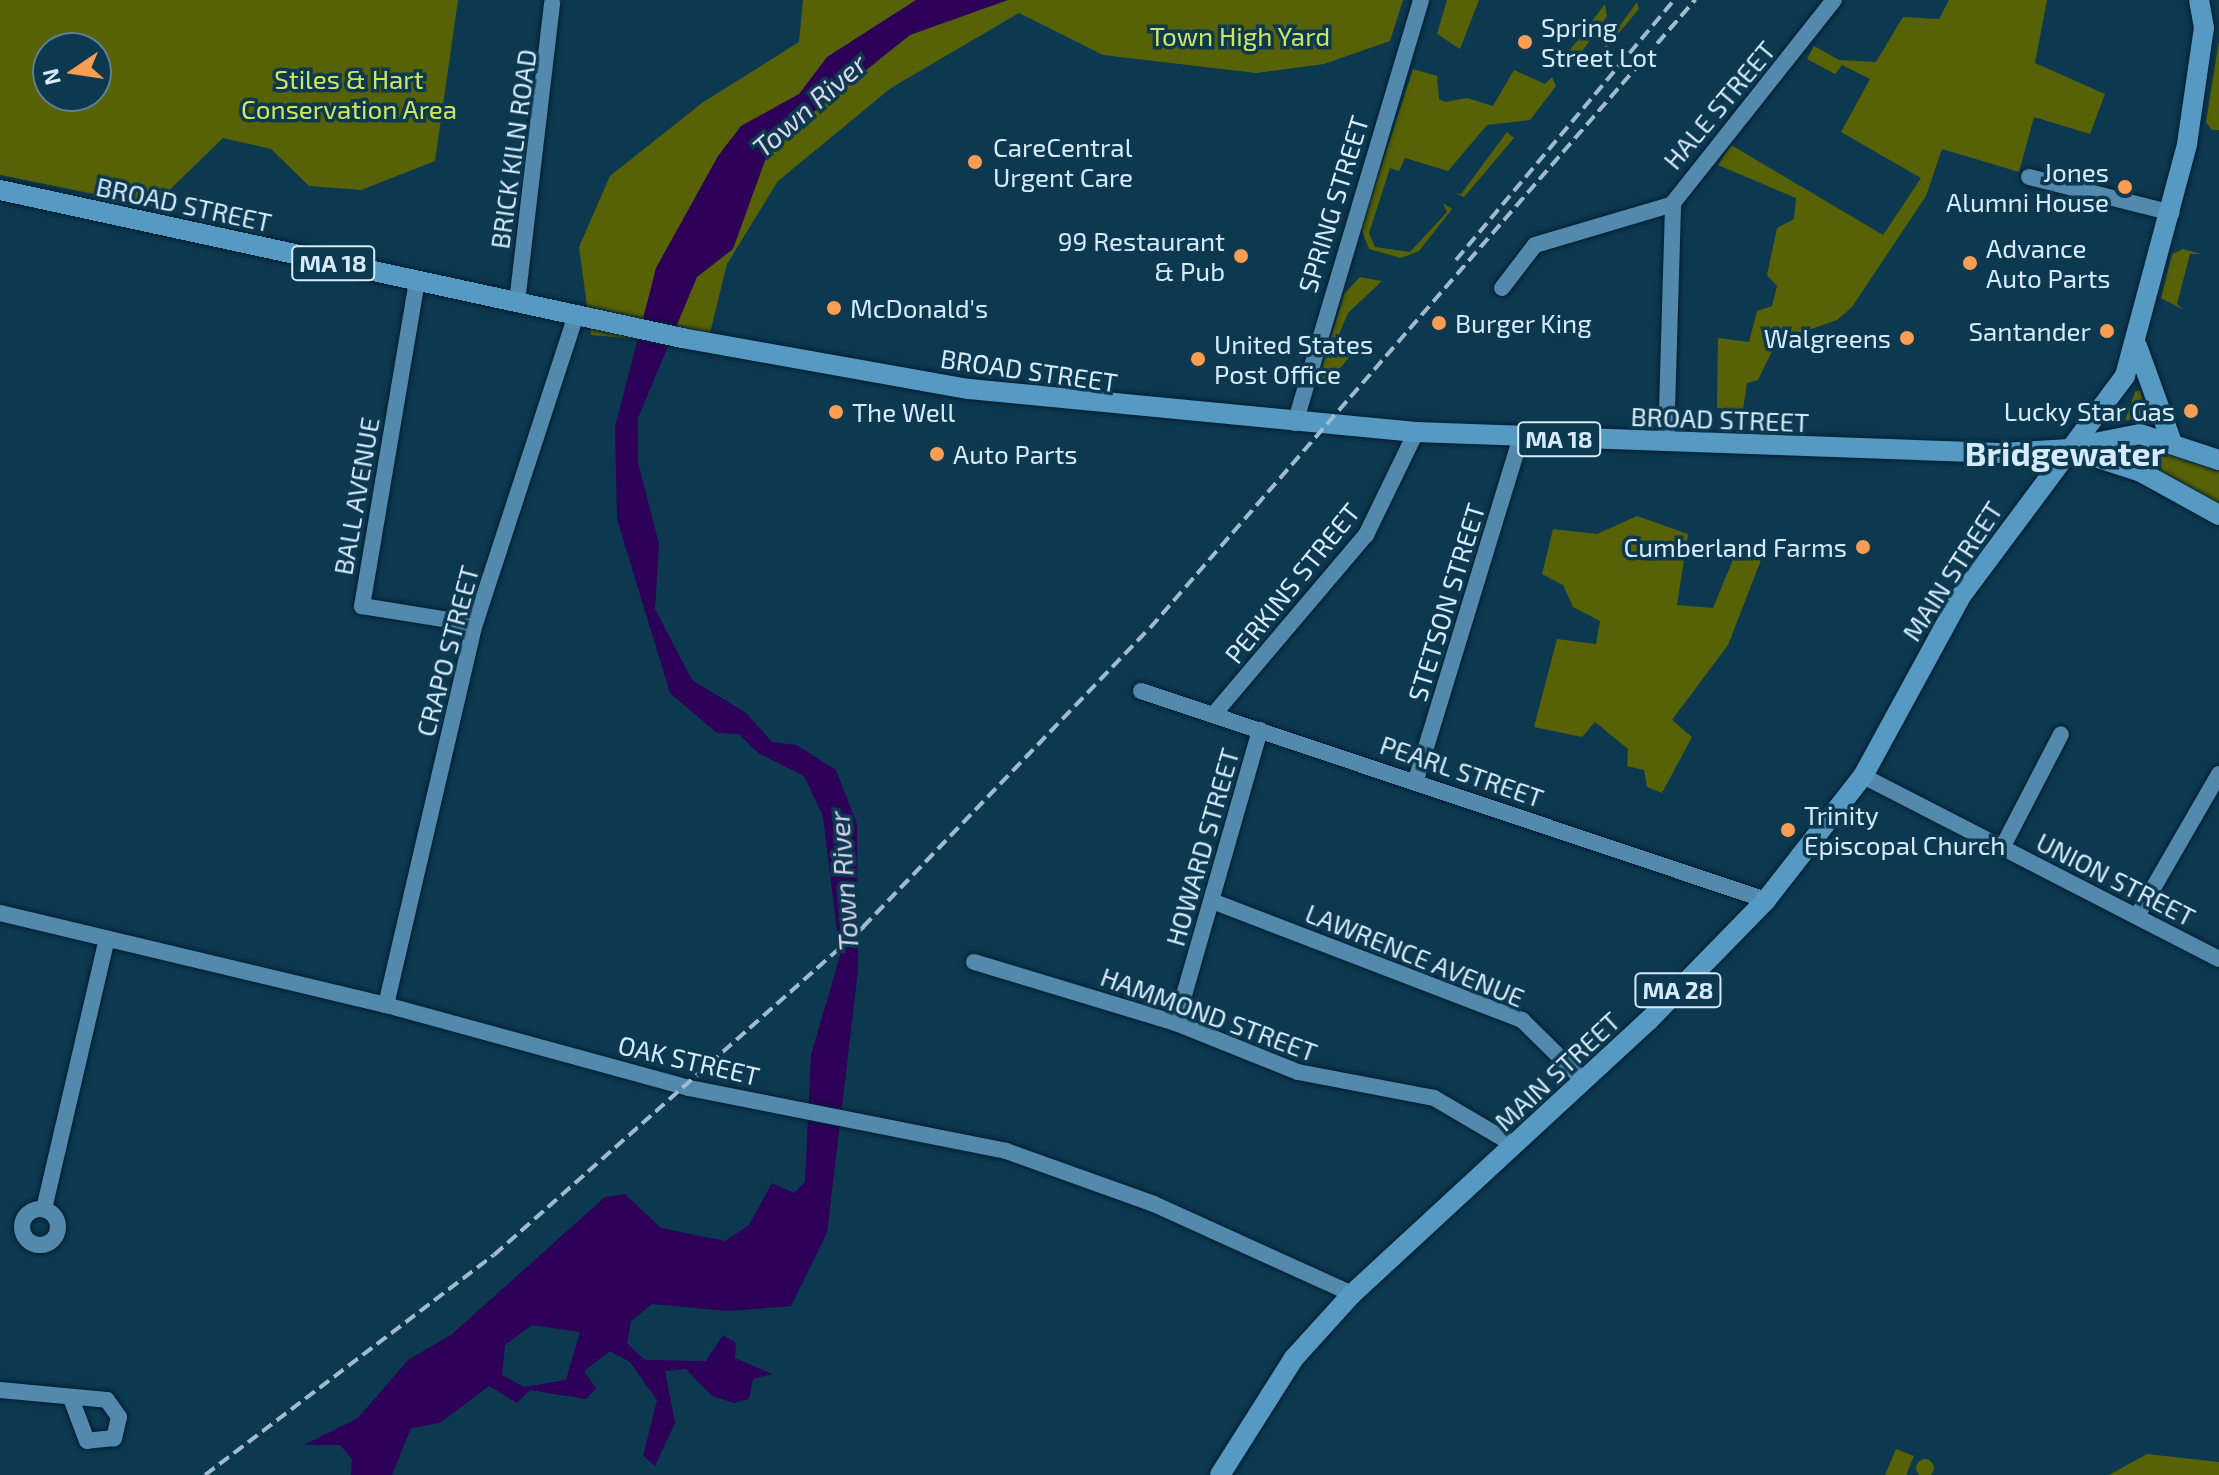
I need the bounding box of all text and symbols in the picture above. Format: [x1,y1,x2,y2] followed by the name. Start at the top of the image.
[1541,11,1657,72] place label: Spring Street Lot
[1149,20,1331,52] park label: Town High Yard
[32,32,112,112] north arrow
[1516,33,1534,51] marker: Spring Street Lot
[1657,35,1781,175] street label: HALE STREET
[745,46,873,164] water label: Town River
[484,47,542,251] street label: BRICK KILN ROAD
[241,63,457,124] park label: Stiles & Hart Conservation Area
[36,66,65,88] text: N
[1291,112,1375,296] street label: SPRING STREET
[993,131,1133,192] place label: CareCentral Urgent Care
[964,151,986,173] marker: CareCentral Urgent Care
[1946,156,2109,218] place label: Jones Alumni House
[93,170,275,238] street label: BROAD STREET
[2116,178,2134,196] marker: Jones Alumni House
[1058,225,1225,286] place label: 99 Restaurant & Pub
[1986,232,2111,294] place label: Advance Auto Parts
[289,243,377,283] road number: MA 18
[1232,247,1250,265] marker: 99 Restaurant & Pub
[1961,254,1979,272] marker: Advance Auto Parts
[850,292,988,324] place label: McDonald's
[825,299,843,317] marker: McDonald's
[1455,307,1592,339] place label: Burger King
[1430,314,1448,332] marker: Burger King
[1968,315,2091,347] place label: Santander
[1764,322,1891,354] place label: Walgreens
[2098,322,2116,340] marker: Santander
[1214,328,1373,390] place label: United States Post Office
[1898,329,1916,347] marker: Walgreens
[938,342,1120,398] street label: BROAD STREET
[1189,350,1207,368] marker: United States Post Office
[2003,395,2175,427] place label: Lucky Star Gas
[852,396,956,428] place label: The Well
[1630,400,1810,438] street label: BROAD STREET
[2182,402,2200,420] marker: Lucky Star Gas
[827,403,845,421] marker: The Well
[327,414,385,578] street label: BALL AVENUE
[1515,419,1603,459] road number: MA 18
[1965,433,2165,473] district label: Bridgewater
[953,438,1078,470] place label: Auto Parts
[928,445,946,463] marker: Auto Parts
[1895,495,2009,647] street label: MAIN STREET
[1218,497,1366,669] street label: PERKINS STREET
[1401,499,1491,705] street label: STETSON STREET
[1623,531,1847,563] place label: Cumberland Farms
[1854,538,1872,556] marker: Cumberland Farms
[409,562,485,740] street label: CRAPO STREET
[1376,728,1548,814] street label: PEARL STREET
[1159,745,1245,949] street label: HOWARD STREET
[1804,799,2006,860] place label: Trinity Episcopal Church
[821,810,865,952] water label: Town River
[1779,821,1797,839] marker: Trinity Episcopal Church
[2031,826,2201,932] street label: UNION STREET
[1301,897,1529,1013] street label: LAWRENCE AVENUE
[1097,960,1321,1068] street label: HAMMOND STREET
[1634,970,1722,1010] road number: MA 28
[1488,1005,1626,1137] street label: MAIN STREET
[615,1029,763,1091] street label: OAK STREET

